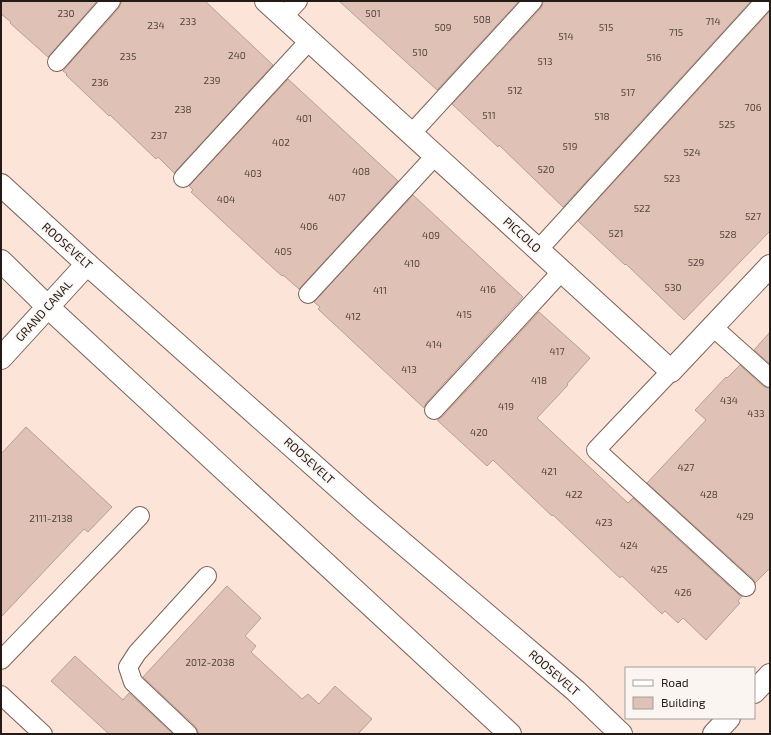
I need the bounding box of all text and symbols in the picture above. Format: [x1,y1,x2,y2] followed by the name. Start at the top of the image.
[57,7,75,19] house number: 230
[365,7,381,19] house number: 501
[473,13,491,25] house number: 508
[180,15,196,27] house number: 233
[705,15,721,27] house number: 714
[147,19,165,31] house number: 234
[434,21,452,33] house number: 509
[599,21,613,33] house number: 515
[669,26,683,38] house number: 715
[558,30,574,42] house number: 514
[412,46,428,58] house number: 510
[228,49,246,61] house number: 240
[120,50,136,62] house number: 235
[646,51,662,63] house number: 516
[538,55,552,67] house number: 513
[204,74,221,86] house number: 239
[92,76,109,88] house number: 236
[508,84,523,96] house number: 512
[621,86,635,98] house number: 517
[745,101,762,113] house number: 706
[174,103,192,115] house number: 238
[482,109,496,121] house number: 511
[594,110,610,122] house number: 518
[296,112,312,124] house number: 401
[719,118,735,130] house number: 525
[151,129,167,141] house number: 237
[272,136,290,148] house number: 402
[562,140,578,152] house number: 519
[683,146,701,158] house number: 524
[537,163,555,175] house number: 520
[352,165,370,177] house number: 408
[244,167,262,179] house number: 403
[664,172,680,184] house number: 523
[328,191,346,203] house number: 407
[217,193,235,205] house number: 404
[634,202,651,214] house number: 522
[745,210,761,222] house number: 527
[501,214,544,255] street label: PICCOLO
[40,219,96,271] street label: ROOSEVELT
[300,220,318,232] house number: 406
[609,227,623,239] house number: 521
[719,228,737,240] house number: 528
[422,229,440,241] house number: 409
[274,245,292,257] house number: 405
[688,256,705,268] house number: 529
[404,257,420,269] house number: 410
[12,277,75,344] street label: GRAND CANAL
[665,281,681,293] house number: 530
[480,283,496,295] house number: 416
[373,284,387,296] house number: 411
[456,308,472,320] house number: 415
[345,310,361,322] house number: 412
[426,338,442,350] house number: 414
[549,345,565,357] house number: 417
[401,363,417,375] house number: 413
[531,374,547,386] house number: 418
[720,394,738,406] house number: 434
[498,400,514,412] house number: 419
[747,407,765,419] house number: 433
[470,426,488,438] house number: 420
[282,434,338,486] street label: ROOSEVELT
[678,461,694,473] house number: 427
[541,465,557,477] house number: 421
[565,488,583,500] house number: 422
[700,488,718,500] house number: 428
[736,510,754,522] house number: 429
[29,512,73,524] house number: 2111-2138
[595,516,613,528] house number: 423
[620,539,638,551] house number: 424
[650,563,668,575] house number: 425
[674,586,692,598] house number: 426
[526,646,583,698] street label: ROOSEVELT
[185,656,235,668] house number: 2012-2038
[625,667,755,719] legend
[661,675,689,689] text: Road
[661,695,706,709] text: Building

